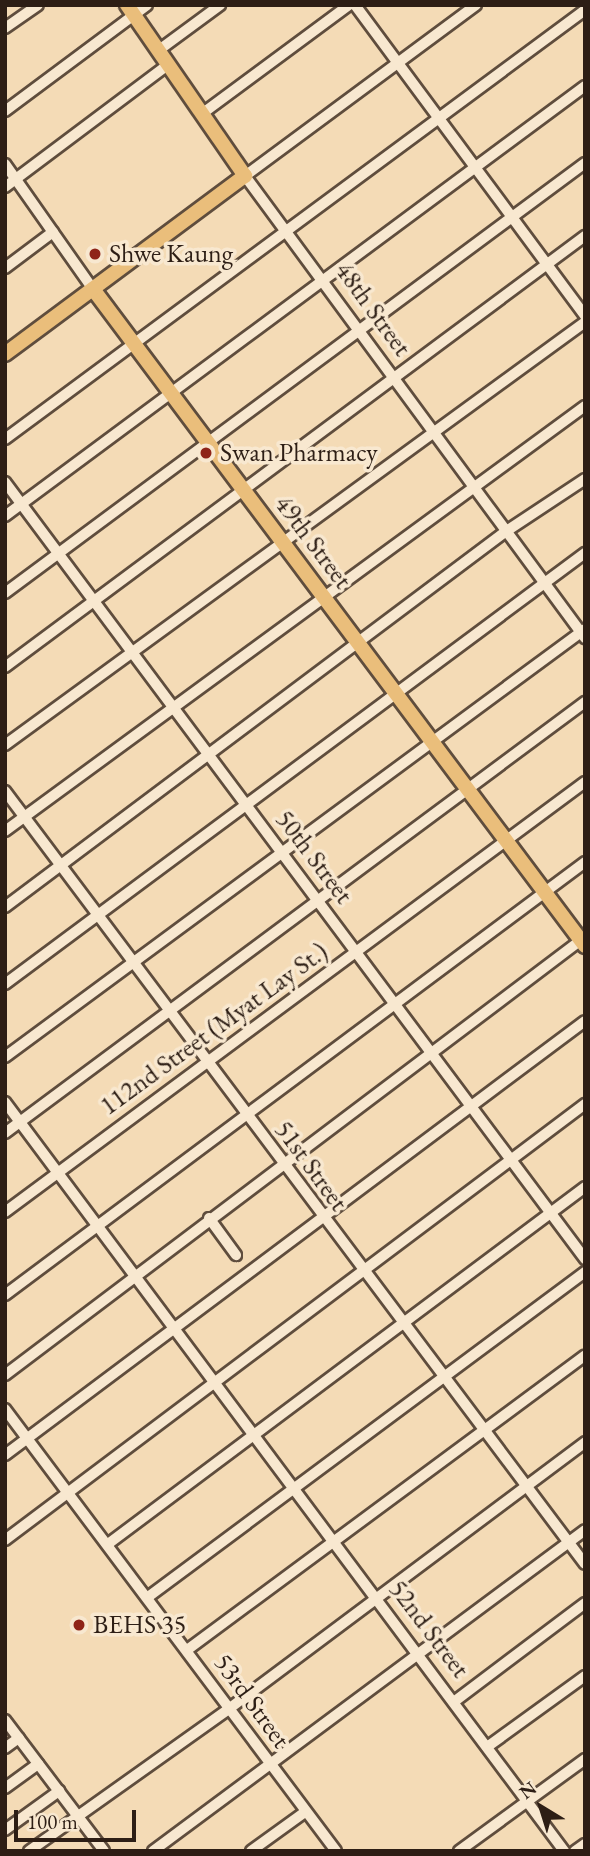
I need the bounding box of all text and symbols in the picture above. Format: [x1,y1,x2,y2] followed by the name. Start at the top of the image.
[109,238,233,270] place label: Shwe Kaung
[87,246,103,262] marker: Shwe Kaung
[328,256,418,362] street label: 48th Street
[220,437,378,469] place label: Swan Pharmacy
[198,445,214,461] marker: Swan Pharmacy
[268,489,358,595] street label: 49th Street
[269,804,359,910] street label: 50th Street
[94,936,334,1122] street label: 112nd Street (Myat Lay St.)
[268,1115,354,1217] street label: 51st Street
[382,1574,476,1684] street label: 52nd Street
[93,1609,186,1641] place label: BEHS 35
[71,1617,87,1633] marker: BEHS 35
[207,1648,297,1754] street label: 53rd Street
[506,1772,576,1842] north arrow
[514,1775,542,1805] text: N
[18,1797,140,1841] scale bar
[27,1808,78,1835] text: 100 m

